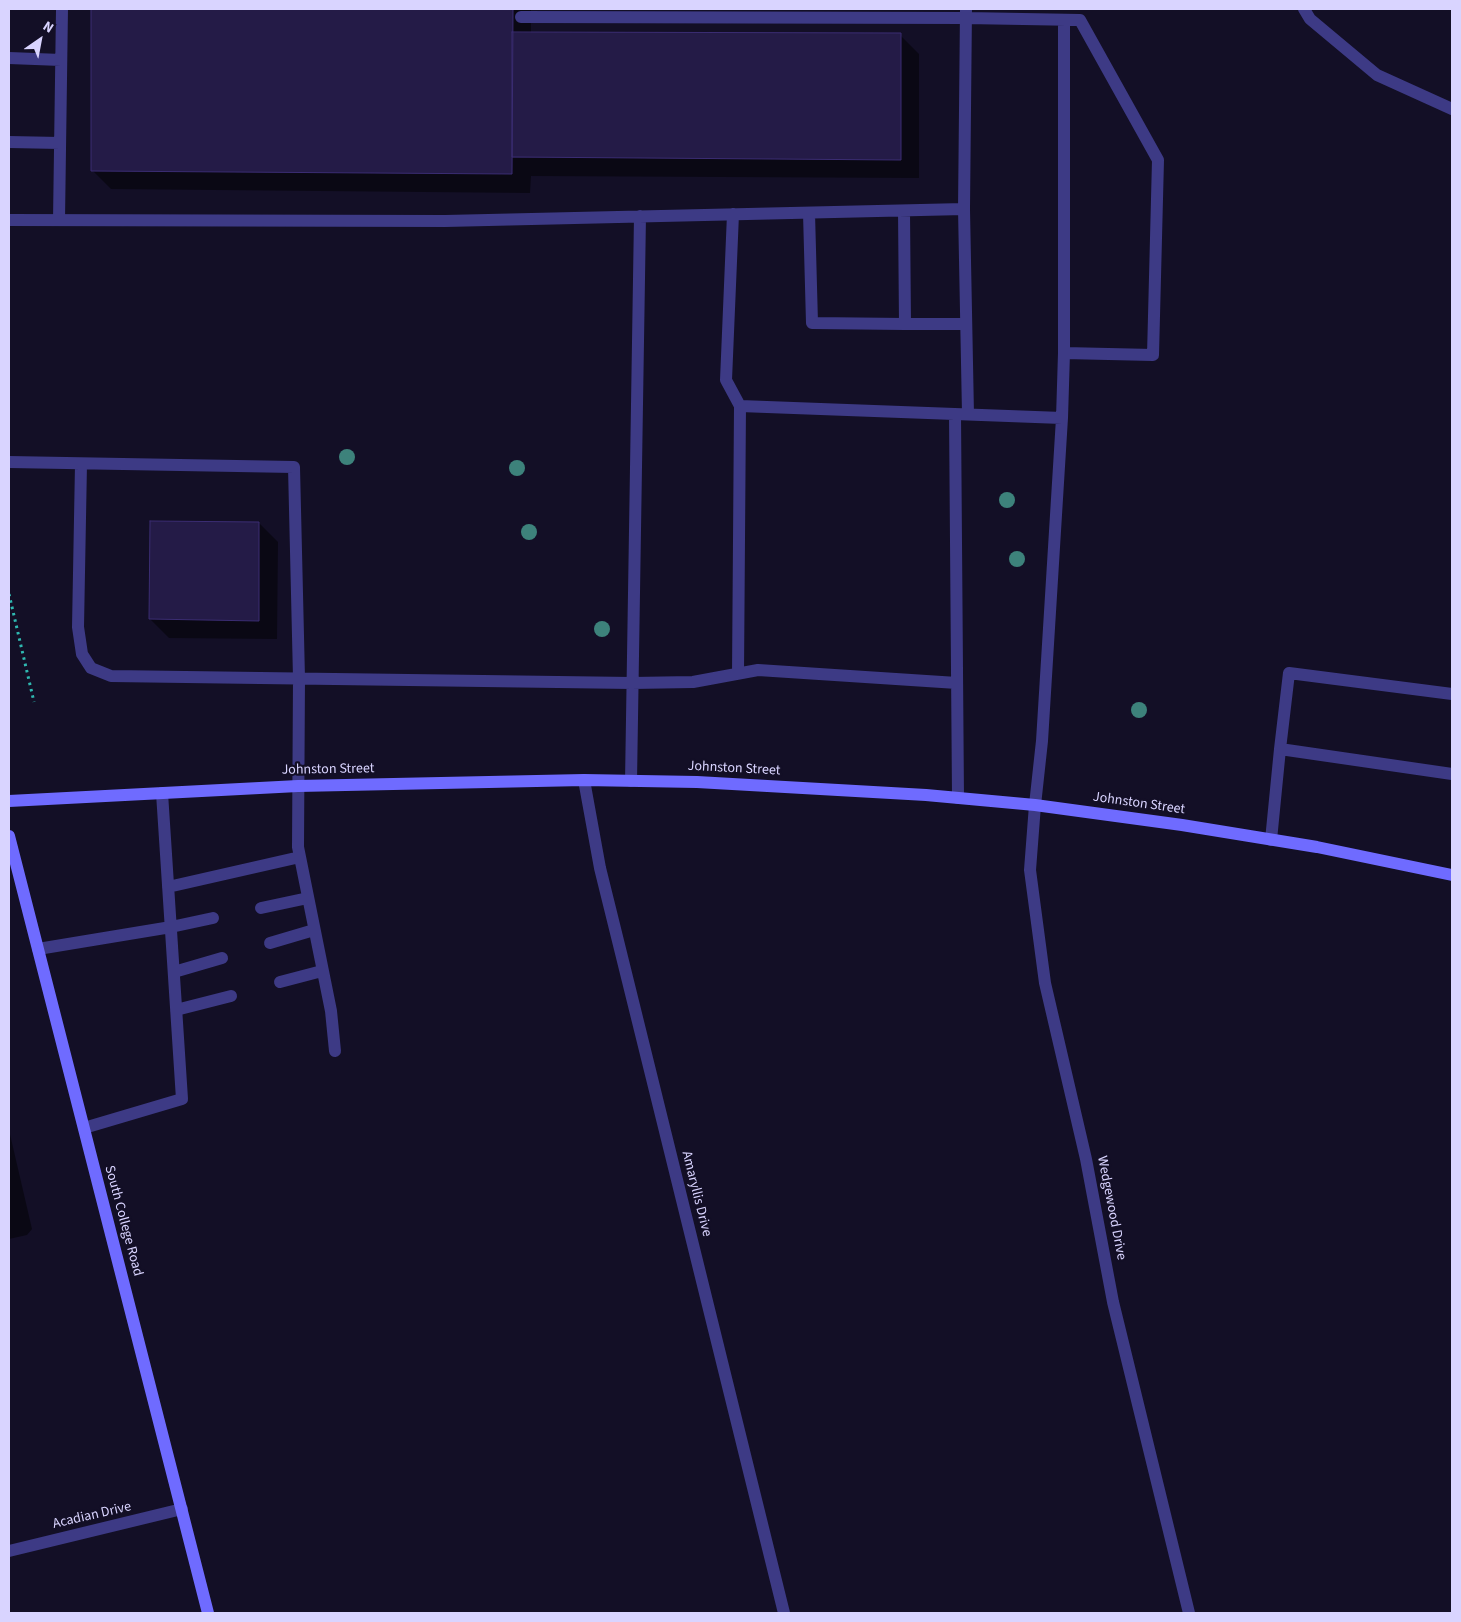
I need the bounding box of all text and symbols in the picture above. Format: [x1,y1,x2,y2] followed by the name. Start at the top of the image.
[15,15,65,65] north arrow
[39,16,58,38] text: N
[687,758,781,780] street label: Johnston Street
[281,761,375,779] street label: Johnston Street
[1092,789,1186,819] street label: Johnston Street
[677,1149,715,1239] street label: Amaryllis Drive
[1093,1155,1129,1261] street label: Wedgewood Drive
[100,1164,146,1278] street label: South College Road
[51,1499,133,1533] street label: Acadian Drive

